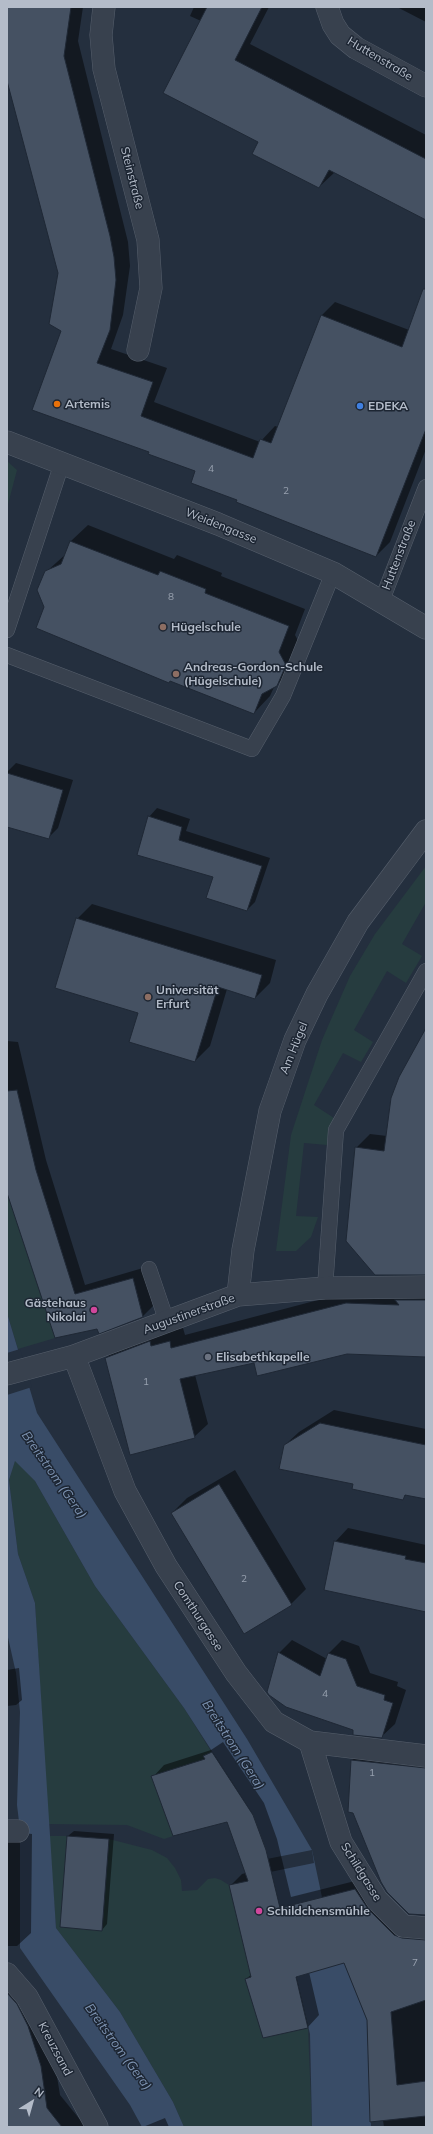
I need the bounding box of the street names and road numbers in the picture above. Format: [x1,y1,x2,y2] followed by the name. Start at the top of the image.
[345,34,415,84] street label: Huttenstraße
[117,145,147,211] street label: Steinstraße
[183,505,259,547] street label: Weidengasse
[379,518,419,592] street label: Huttenstraße
[277,1020,311,1076] street label: Am Hügel
[141,1291,237,1337] street label: Augustinerstraße
[170,1578,226,1654] street label: Comthurgasse
[337,1840,385,1904] street label: Schildgasse
[35,2020,75,2078] street label: Kreuzsand

